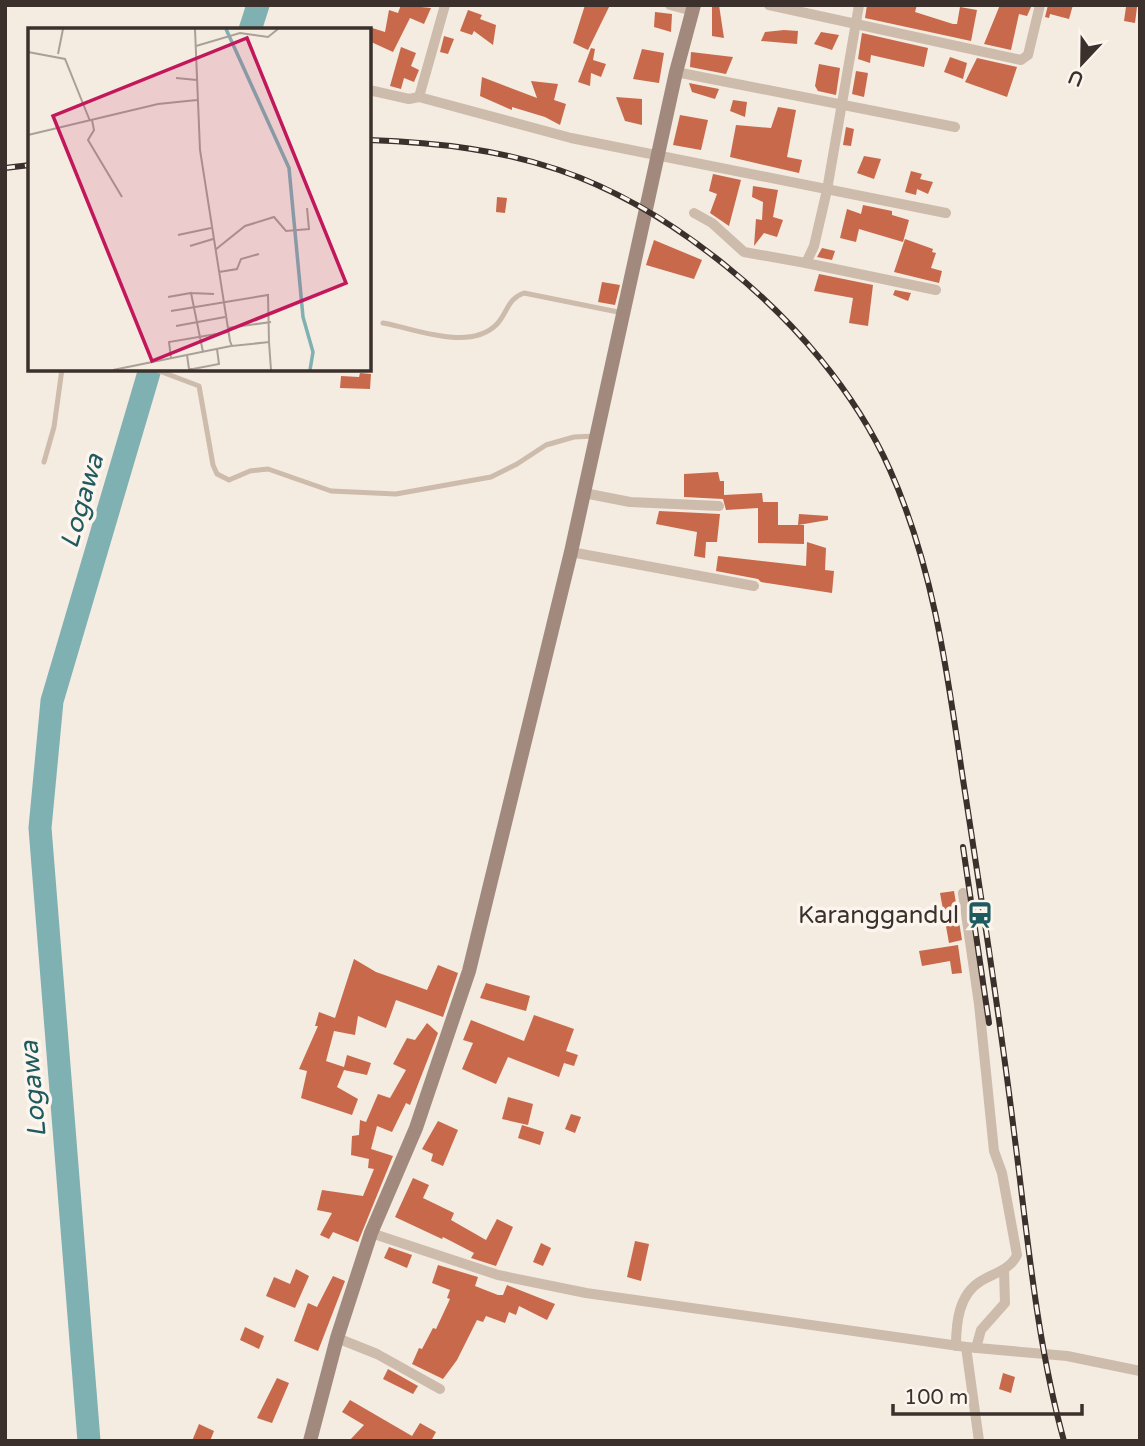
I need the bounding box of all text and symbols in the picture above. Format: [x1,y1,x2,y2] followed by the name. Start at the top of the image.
[28,28,371,371] inset map
[1047,28,1117,98] north arrow
[1065,65,1087,91] text: U
[54,449,111,552] water label: Logawa
[965,900,995,930] station icon: Karanggandul
[798,901,959,930] place label: Karanggandul
[13,1038,53,1138] water label: Logawa
[893,1372,1082,1416] scale bar
[904,1385,968,1410] text: 100 m

